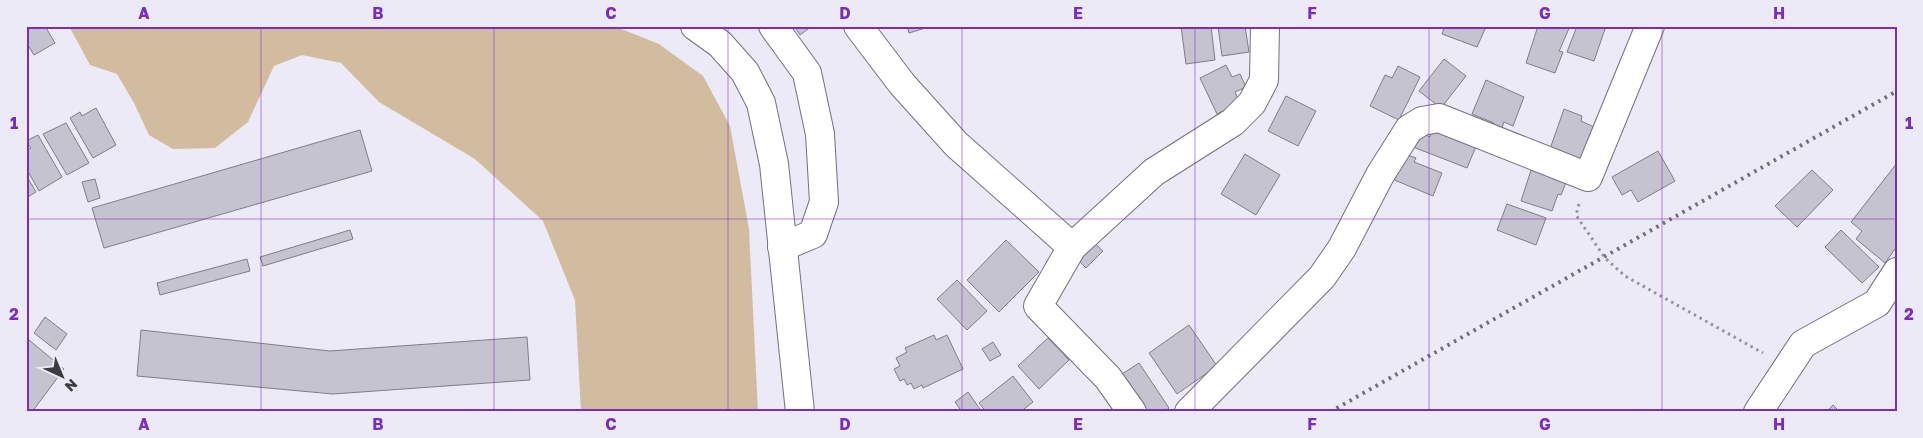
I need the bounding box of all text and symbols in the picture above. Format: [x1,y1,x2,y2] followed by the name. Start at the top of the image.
[138,3,150,23] text: A
[372,3,384,23] text: B
[605,3,617,23] text: C
[839,3,851,23] text: D
[1073,3,1083,23] text: E
[1307,3,1317,23] text: F
[1539,3,1551,23] text: G
[1773,3,1785,23] text: H
[10,113,18,133] text: 1
[1905,113,1913,133] text: 1
[9,304,19,324] text: 2
[1904,304,1914,324] text: 2
[38,350,88,400] north arrow
[62,376,81,396] text: N
[138,414,150,434] text: A
[372,414,384,434] text: B
[605,414,617,434] text: C
[839,414,851,434] text: D
[1073,414,1083,434] text: E
[1307,414,1317,434] text: F
[1539,414,1551,434] text: G
[1773,414,1785,434] text: H

